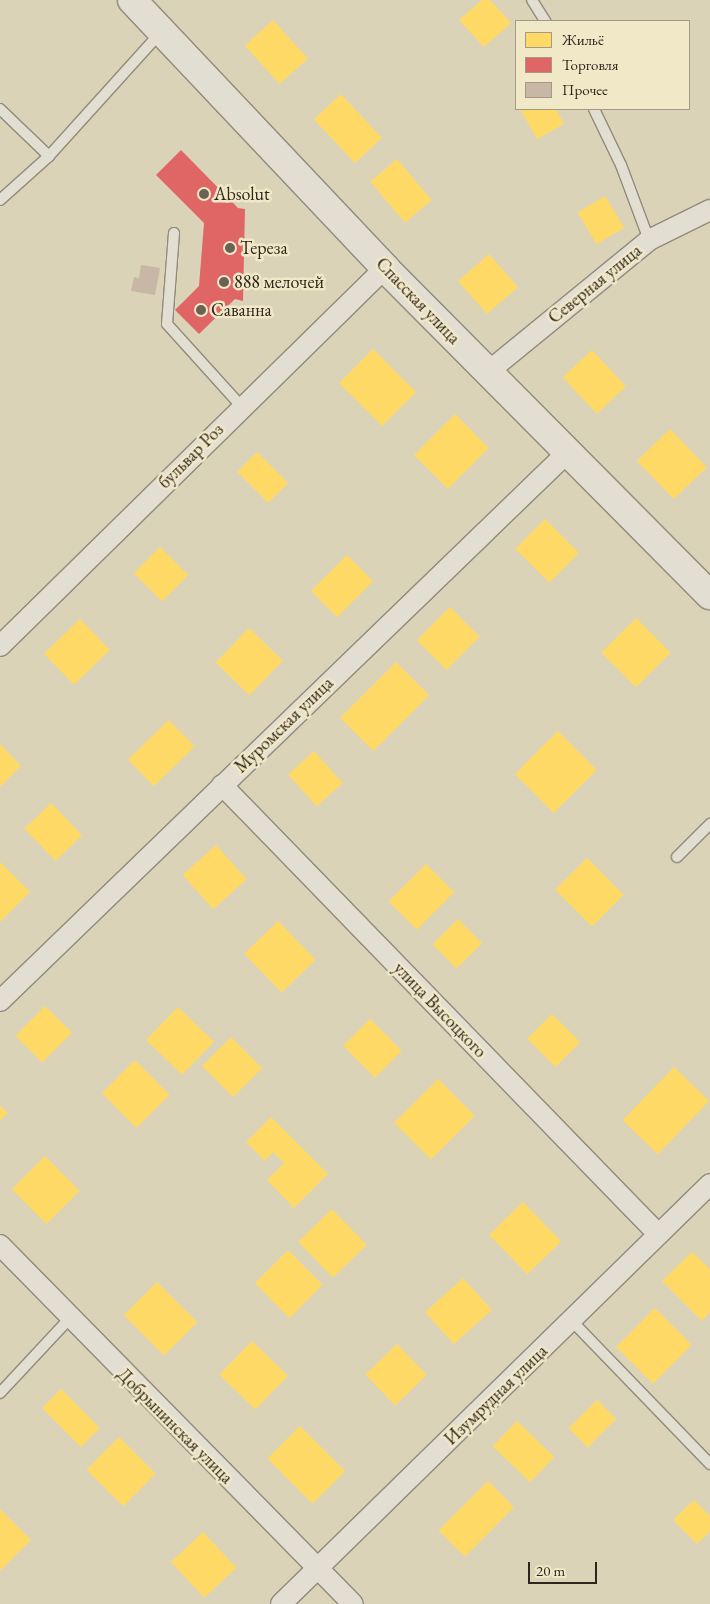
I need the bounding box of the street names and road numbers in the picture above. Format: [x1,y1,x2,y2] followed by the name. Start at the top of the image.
[544,240,646,328] street label: Северная улица
[371,253,465,349] street label: Спасская улица
[154,419,228,493] street label: бульвар Роз
[230,672,338,778] street label: Муромская улица
[389,958,491,1062] street label: улица Высоцкого
[440,1340,552,1450] street label: Изумрудная улица
[113,1364,237,1488] street label: Добрынинская улица

